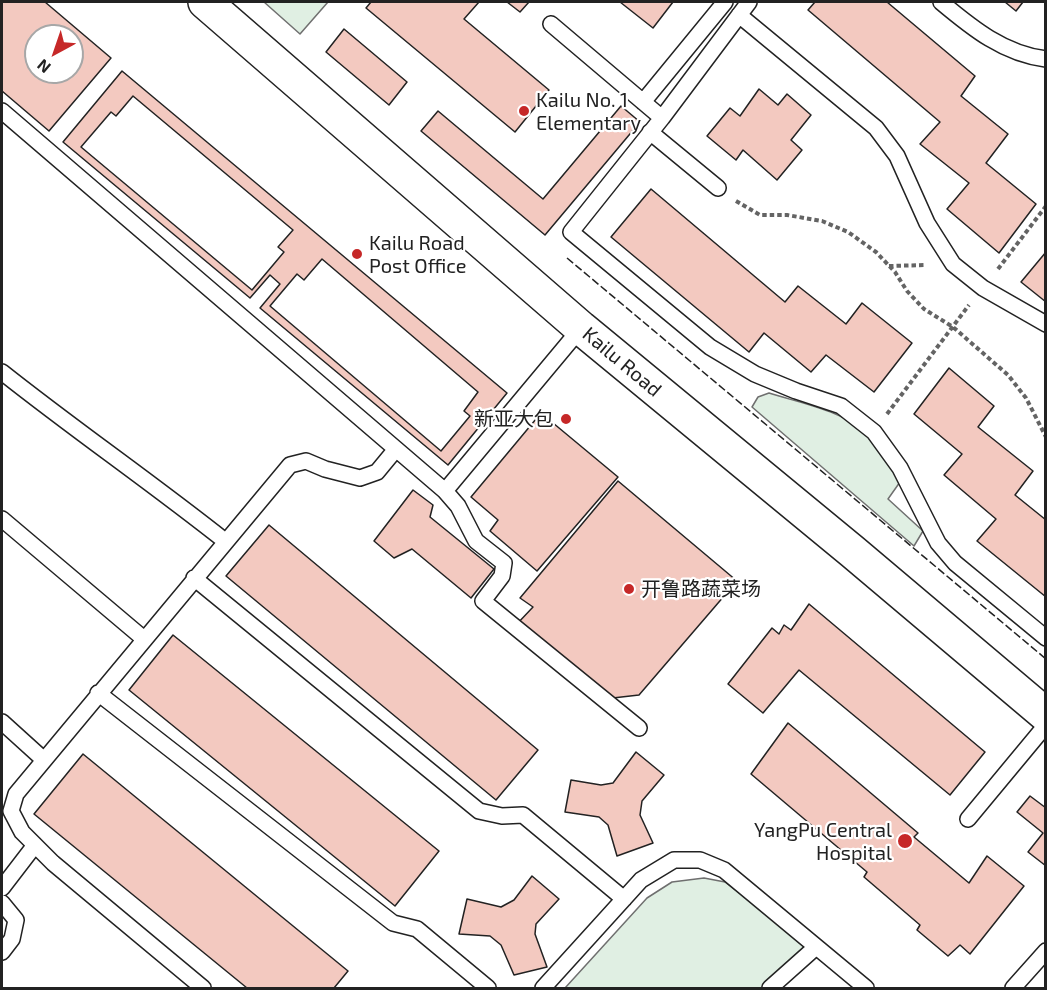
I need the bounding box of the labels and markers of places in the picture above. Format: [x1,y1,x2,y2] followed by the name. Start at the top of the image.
[536,88,641,135] place label: Kailu No. 1 Elementary
[517,104,531,118] marker: Kailu No. 1 Elementary
[369,231,467,278] place label: Kailu Road Post Office
[350,247,364,261] marker: Kailu Road Post Office
[474,407,554,431] place label: 新亚大包
[559,412,573,426] marker: 新亚大包
[641,577,761,601] place label: 开鲁路蔬菜场
[622,582,636,596] marker: 开鲁路蔬菜场
[754,818,892,865] place label: YangPu Central Hospital
[896,832,914,850] marker: YangPu Central Hospital

